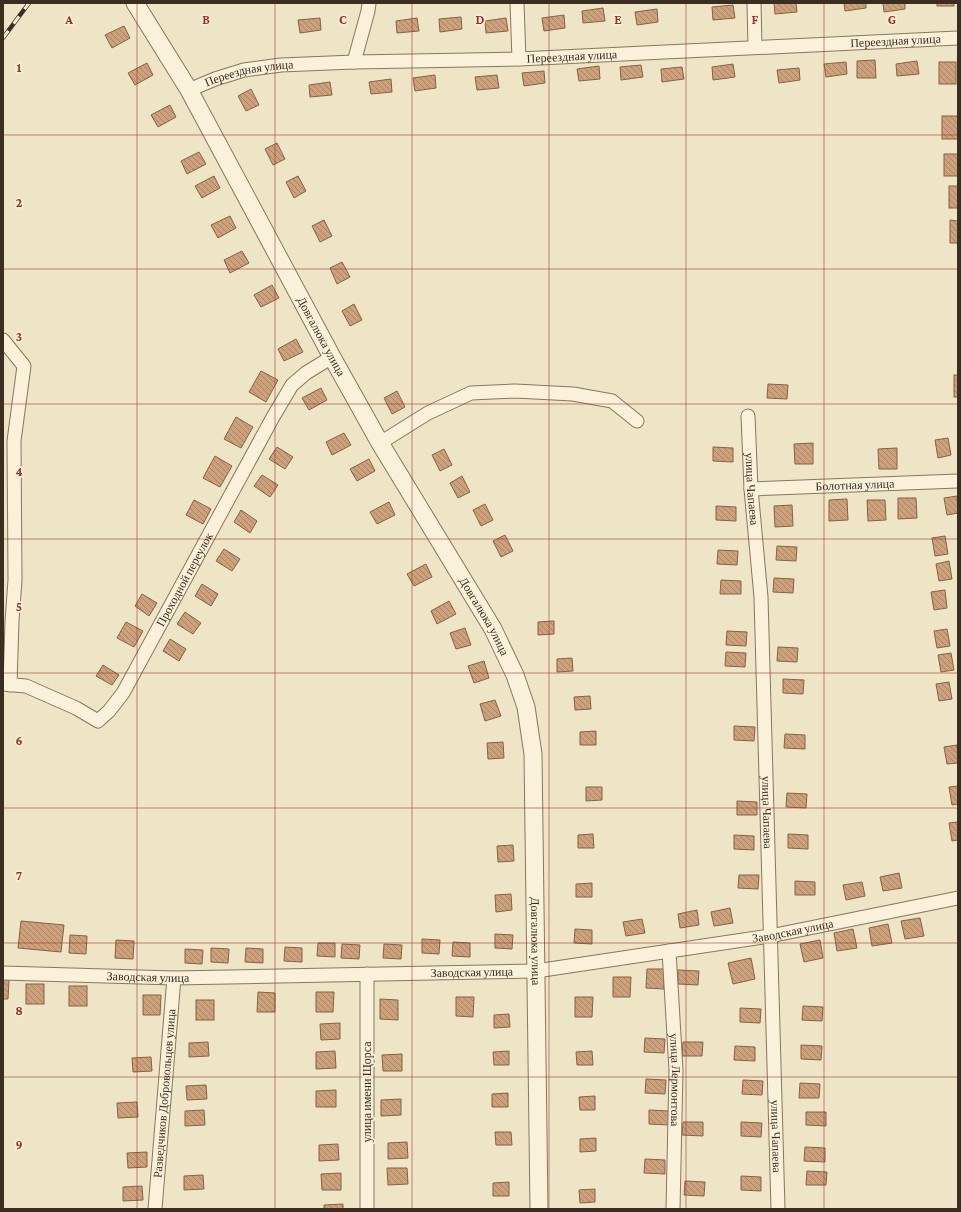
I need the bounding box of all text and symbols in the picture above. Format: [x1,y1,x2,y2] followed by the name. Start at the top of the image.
[64,12,73,27] text: A
[202,12,210,27] text: B
[339,12,347,27] text: C
[476,12,485,27] text: D
[614,12,622,27] text: E
[752,12,759,27] text: F
[888,12,896,27] text: G
[850,32,942,50] street label: Переездная улица
[526,47,618,66] street label: Переездная улица
[203,57,294,90] street label: Переездная улица
[17,60,22,75] text: 1
[16,195,23,210] text: 2
[294,294,349,379] street label: Довгалюка улица
[16,329,22,344] text: 3
[743,452,761,527] street label: улица Чапаева
[15,464,23,479] text: 4
[815,476,895,494] street label: Болотная улица
[153,530,216,629] street label: Проходной переулок
[456,575,512,658] street label: Довгалюка улица
[16,599,22,614] text: 5
[15,733,23,748] text: 6
[759,776,775,850] street label: улица Чапаева
[16,868,22,883] text: 7
[528,897,543,986] street label: Довгалюка улица
[751,916,835,946] street label: Заводская улица
[431,964,514,980] street label: Заводская улица
[107,969,190,985] street label: Заводская улица
[15,1003,23,1018] text: 8
[151,1008,179,1179] street label: Разведчиков Добровольцев улица
[667,1033,683,1127] street label: улица Лермонтова
[360,1041,374,1143] street label: улица имени Щорса
[768,1100,784,1174] street label: улица Чапаева
[15,1137,23,1152] text: 9

